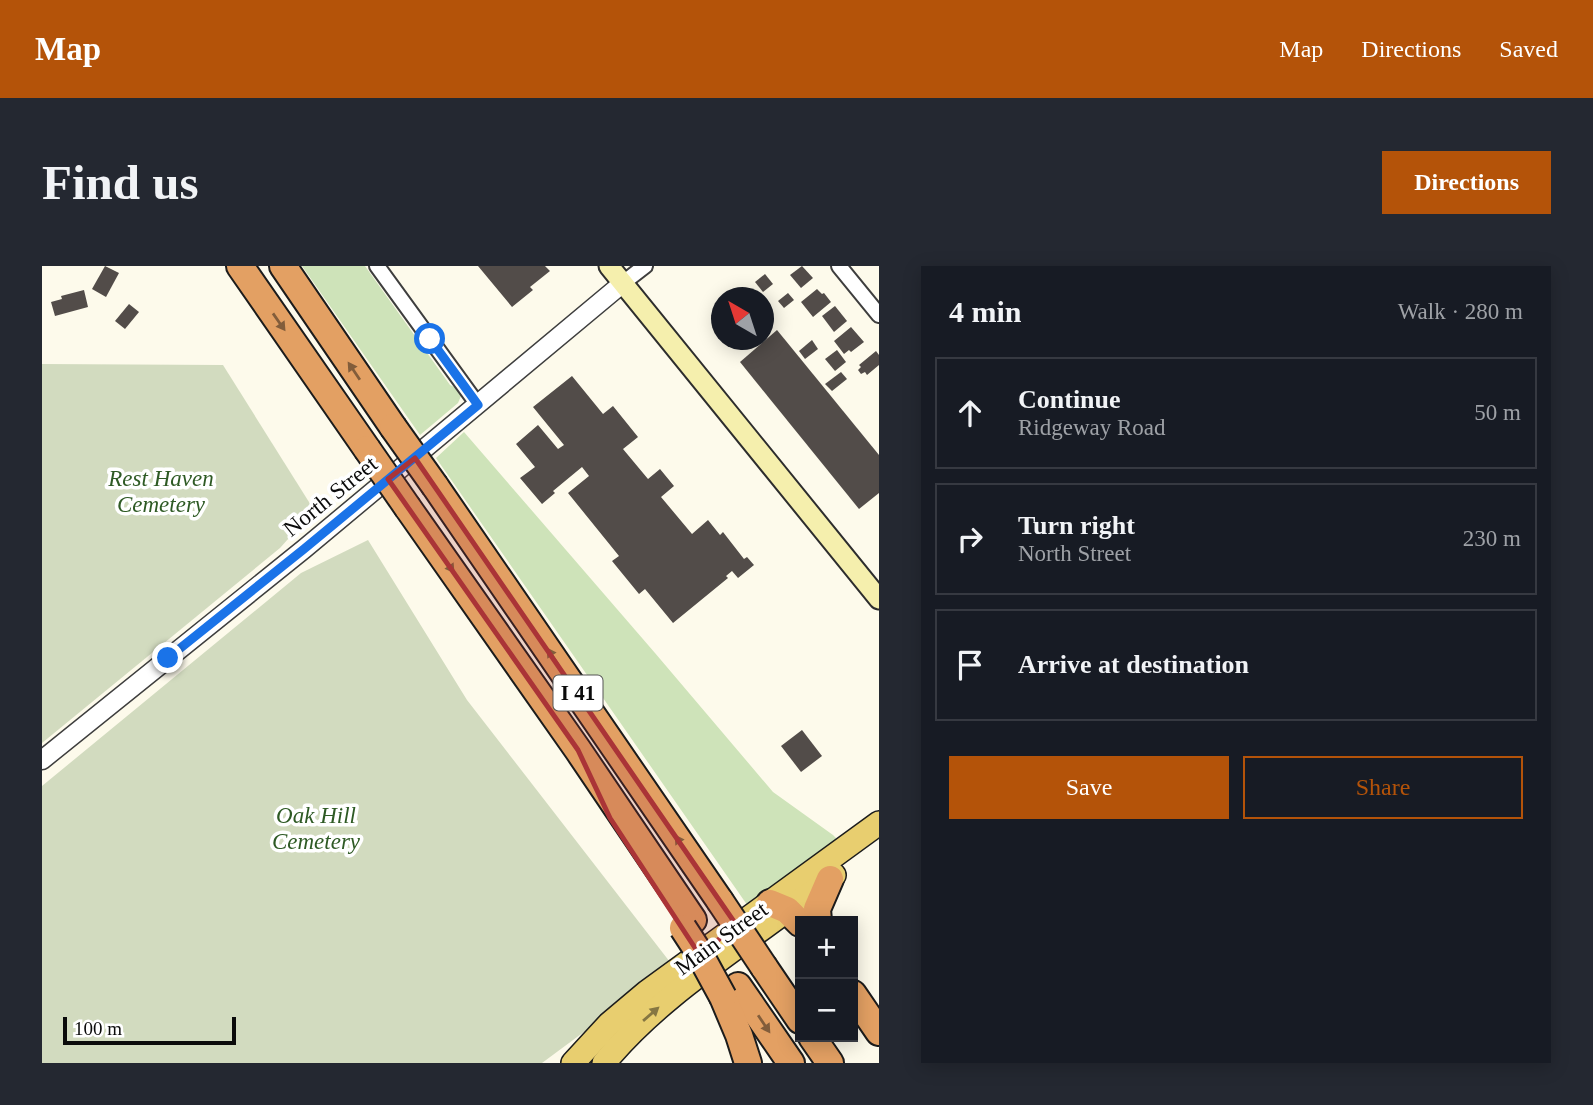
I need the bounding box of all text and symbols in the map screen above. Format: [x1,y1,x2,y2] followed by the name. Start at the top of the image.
[35,31,101,67] text: Map
[1279,36,1323,62] text: Map
[1361,36,1461,62] text: Directions
[1499,36,1558,62] text: Saved
[1382,151,1551,214] button: Directions
[42,155,199,210] text: Find us
[711,287,774,350] north arrow
[949,295,1022,328] text: 4 min
[1398,299,1523,324] text: Walk · 280 m
[272,313,286,331] one-way arrow
[414,323,445,354] route start
[347,362,361,380] one-way arrow
[1018,385,1121,414] text: Continue
[951,394,989,432] icon: ahead
[1474,400,1521,425] text: 50 m
[1018,415,1166,440] text: Ridgeway Road
[279,451,383,542] street label: North Street
[107,466,214,517] park label: Rest Haven Cemetery
[1018,511,1135,540] text: Turn right
[951,520,989,558] icon: right
[1463,526,1521,551] text: 230 m
[1018,541,1131,566] text: North Street
[441,555,455,573] one-way arrow
[152,642,183,673] route end
[951,646,989,684] icon: arrive
[546,648,560,666] one-way arrow
[1018,650,1249,679] text: Arrive at destination
[554,676,602,710] road number: I 41
[949,756,1229,819] button: Save
[1243,756,1523,819] button: Share
[272,803,361,854] park label: Oak Hill Cemetery
[675,834,688,854] one-way arrow
[670,896,773,980] street label: Main Street
[795,916,858,1042] map controls
[795,916,858,979] button: +
[795,979,858,1042] button: −
[642,1006,660,1022] one-way arrow
[63,1014,236,1046] scale bar
[758,1015,771,1034] one-way arrow
[74,1018,122,1039] text: 100 m

